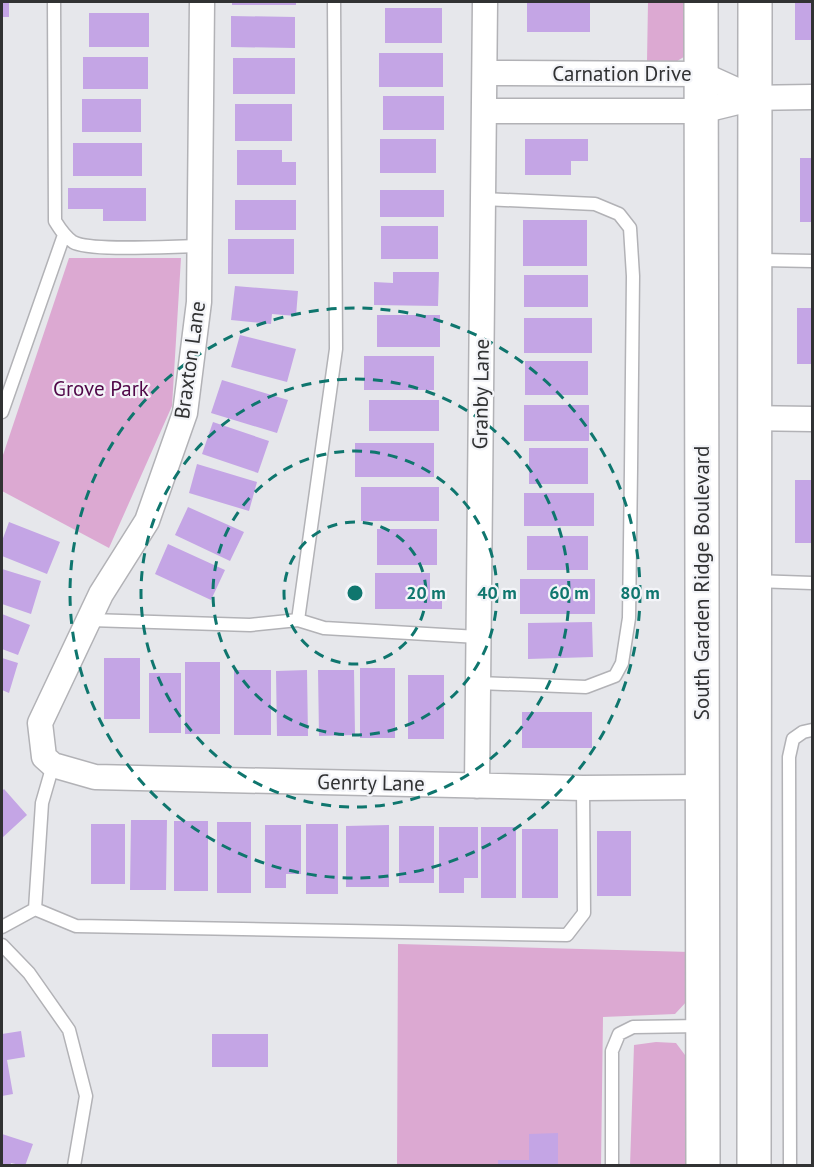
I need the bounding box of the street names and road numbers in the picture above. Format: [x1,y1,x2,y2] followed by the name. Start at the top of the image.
[552,60,692,87] street label: Carnation Drive
[168,299,211,421] street label: Braxton Lane
[466,338,495,450] street label: Granby Lane
[688,446,715,720] street label: South Garden Ridge Boulevard
[317,768,425,797] street label: Genrty Lane

